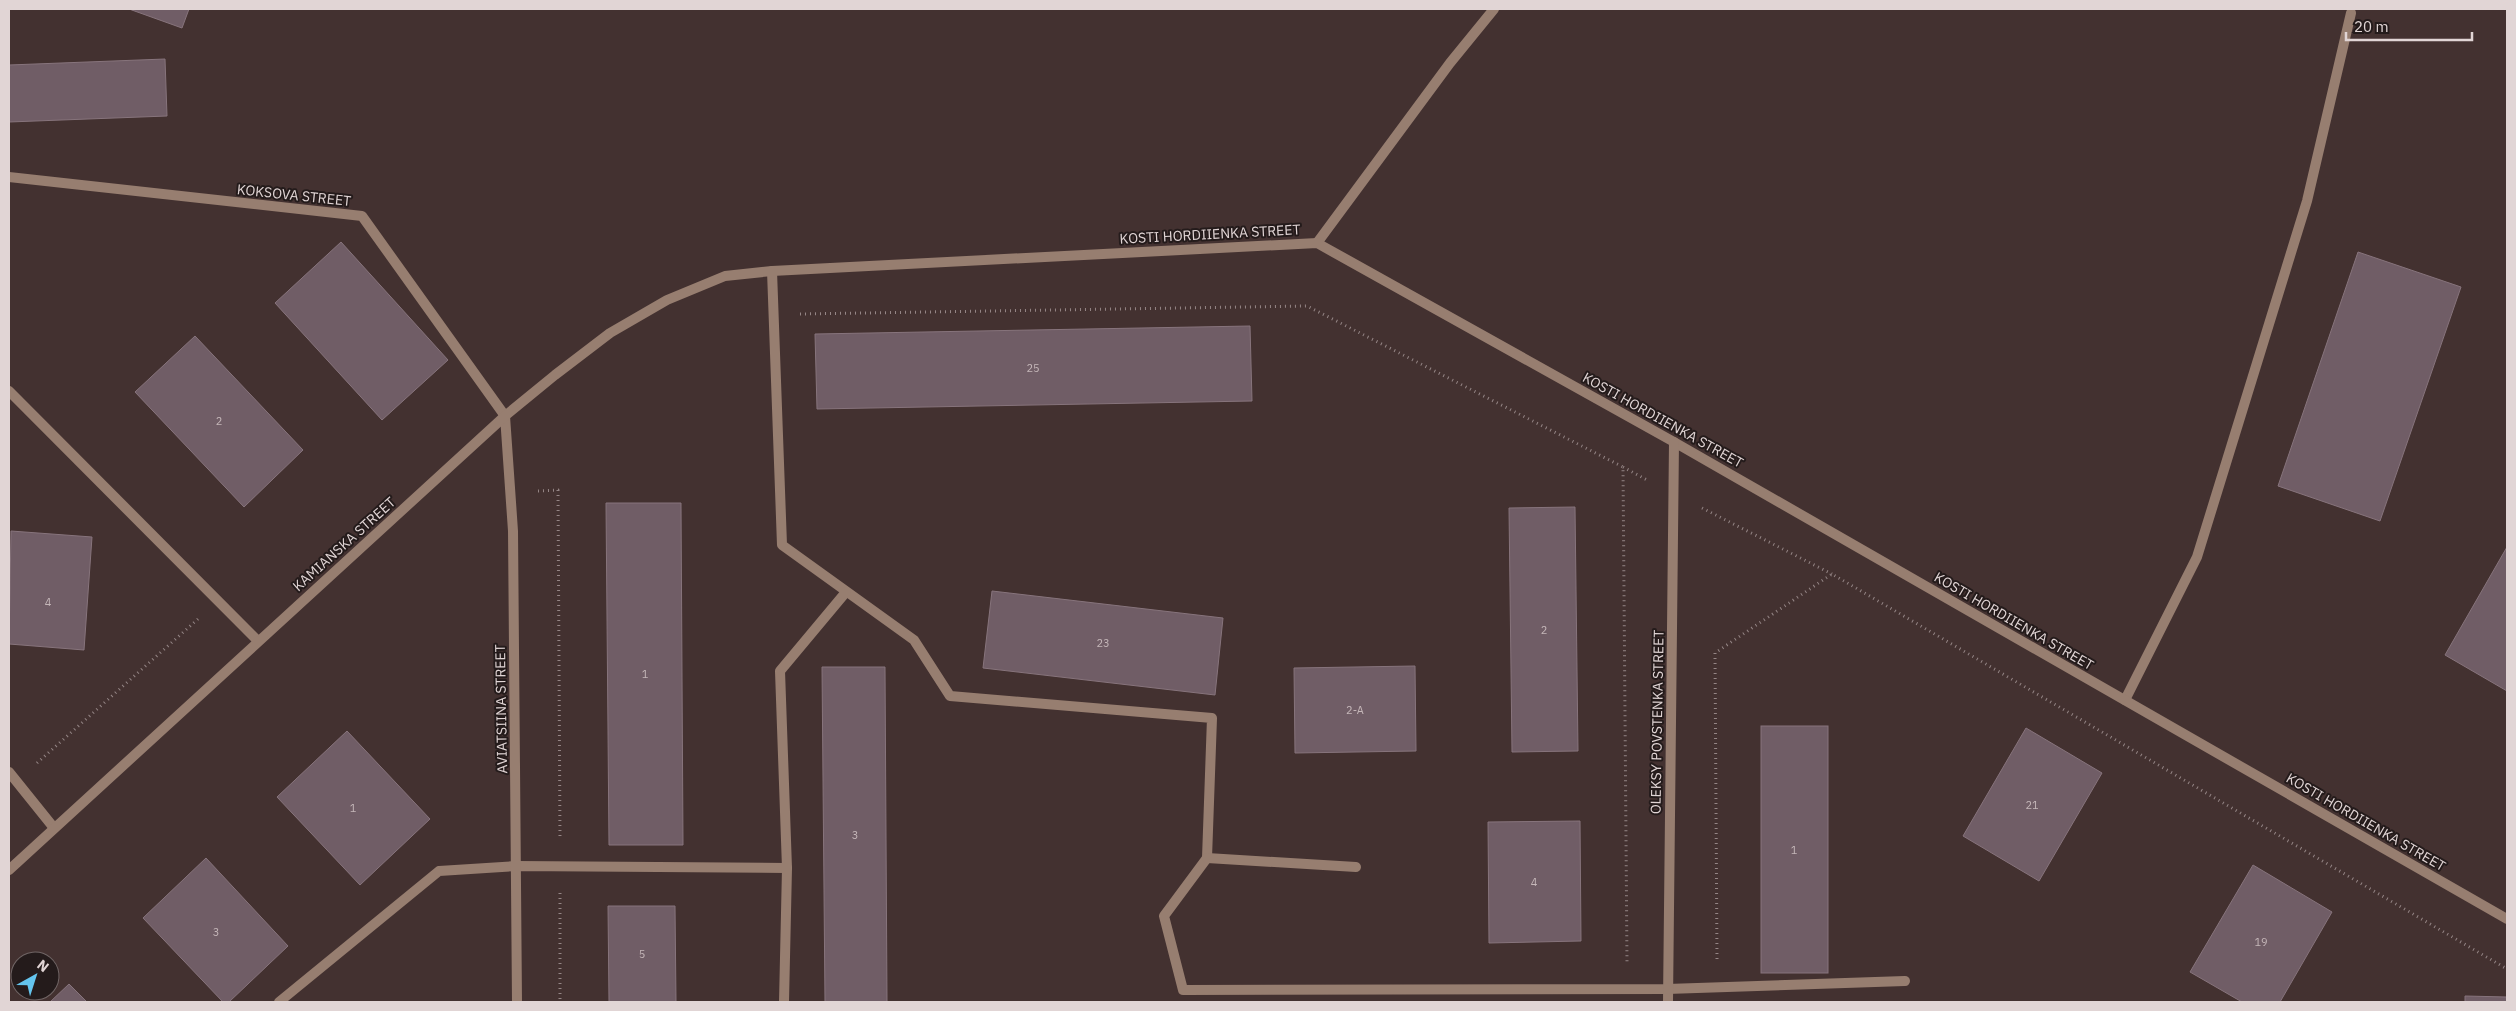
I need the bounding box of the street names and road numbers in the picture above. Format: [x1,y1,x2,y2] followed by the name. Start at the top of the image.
[236,180,352,210] street label: KOKSOVA STREET
[1119,220,1301,248] street label: KOSTI HORDIIENKA STREET
[1579,368,1747,472] street label: KOSTI HORDIIENKA STREET
[289,493,399,595] street label: KAMIANSKA STREET
[1931,568,2097,674] street label: KOSTI HORDIIENKA STREET
[1646,630,1668,814] street label: OLEKSY POVSTENKA STREET
[491,644,511,774] street label: AVIATSIINA STREET
[2283,769,2449,875] street label: KOSTI HORDIIENKA STREET

